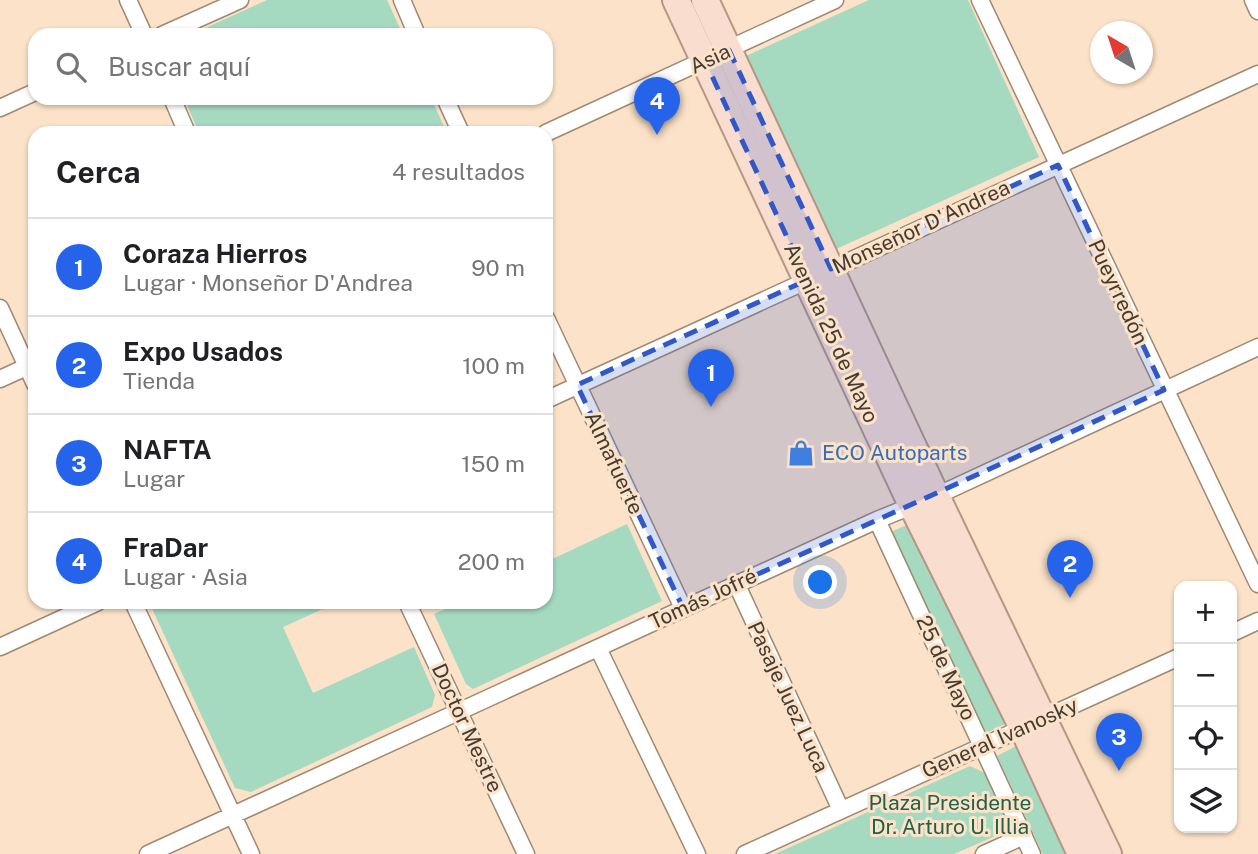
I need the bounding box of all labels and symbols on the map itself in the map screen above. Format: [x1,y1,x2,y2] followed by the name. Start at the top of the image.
[1090,21,1153,84] north arrow
[685,38,734,79] street label: Asia
[634,77,680,135] pin: 4
[828,174,1014,279] street label: Monseñor D'Andrea
[1083,235,1154,348] street label: Pueyrredón
[779,239,884,427] street label: Avenida 25 de Mayo
[688,349,734,407] pin: 1
[580,407,649,518] street label: Almafuerte
[786,438,816,468] shop icon: ECO Autoparts
[822,440,967,465] place label: ECO Autoparts
[1047,540,1093,598] pin: 2
[645,563,761,634] street label: Tomás Jofré
[803,565,837,599] your location
[911,611,982,724] street label: 25 de Mayo
[743,617,834,776] street label: Pasaje Juez Luca
[427,659,508,796] street label: Doctor Mestre
[918,692,1082,783] street label: General Ivanosky
[1096,713,1142,771] pin: 3
[868,790,1032,839] park label: Plaza Presidente Dr. Arturo U. Illia

